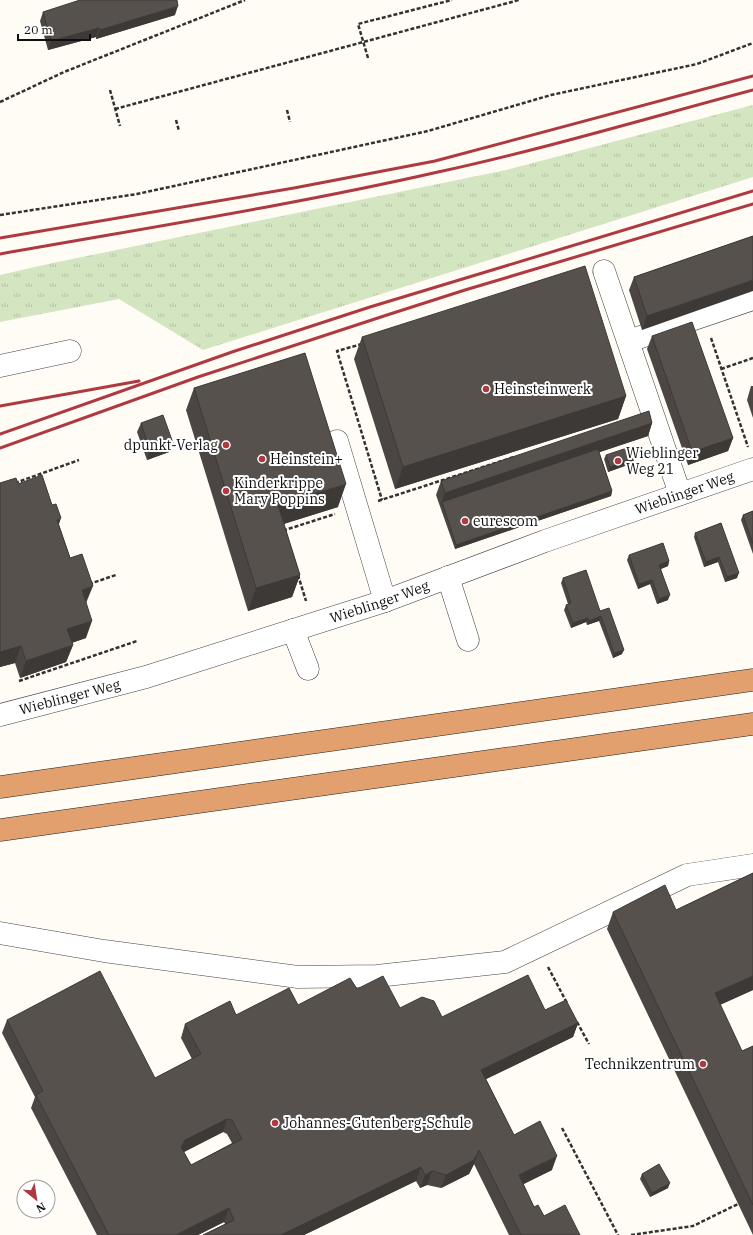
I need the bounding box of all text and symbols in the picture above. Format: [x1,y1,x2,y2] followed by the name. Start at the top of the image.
[18,16,90,42] scale bar
[24,22,53,37] text: 20 m
[494,380,592,398] place label: Heinsteinwerk
[481,384,491,394] marker: Heinsteinwerk
[124,436,218,454] place label: dpunkt-Verlag
[221,440,231,450] marker: dpunkt-Verlag
[626,444,699,478] place label: Wieblinger Weg 21
[270,450,343,468] place label: Heinstein+
[257,454,267,464] marker: Heinstein+
[613,456,623,466] marker: Wieblinger Weg 21
[632,467,737,518] street label: Wieblinger Weg
[234,474,325,508] place label: Kinderkrippe Mary Poppins
[221,486,231,496] marker: Kinderkrippe Mary Poppins
[473,512,538,530] place label: eurescom
[460,516,470,526] marker: eurescom
[327,576,432,627] street label: Wieblinger Weg
[17,675,123,719] street label: Wieblinger Weg
[585,1055,695,1073] place label: Technikzentrum
[698,1059,708,1069] marker: Technikzentrum
[283,1114,471,1132] place label: Johannes-Gutenberg-Schule
[270,1118,280,1128] marker: Johannes-Gutenberg-Schule
[16,1179,56,1219] north arrow
[33,1199,48,1216] text: N

